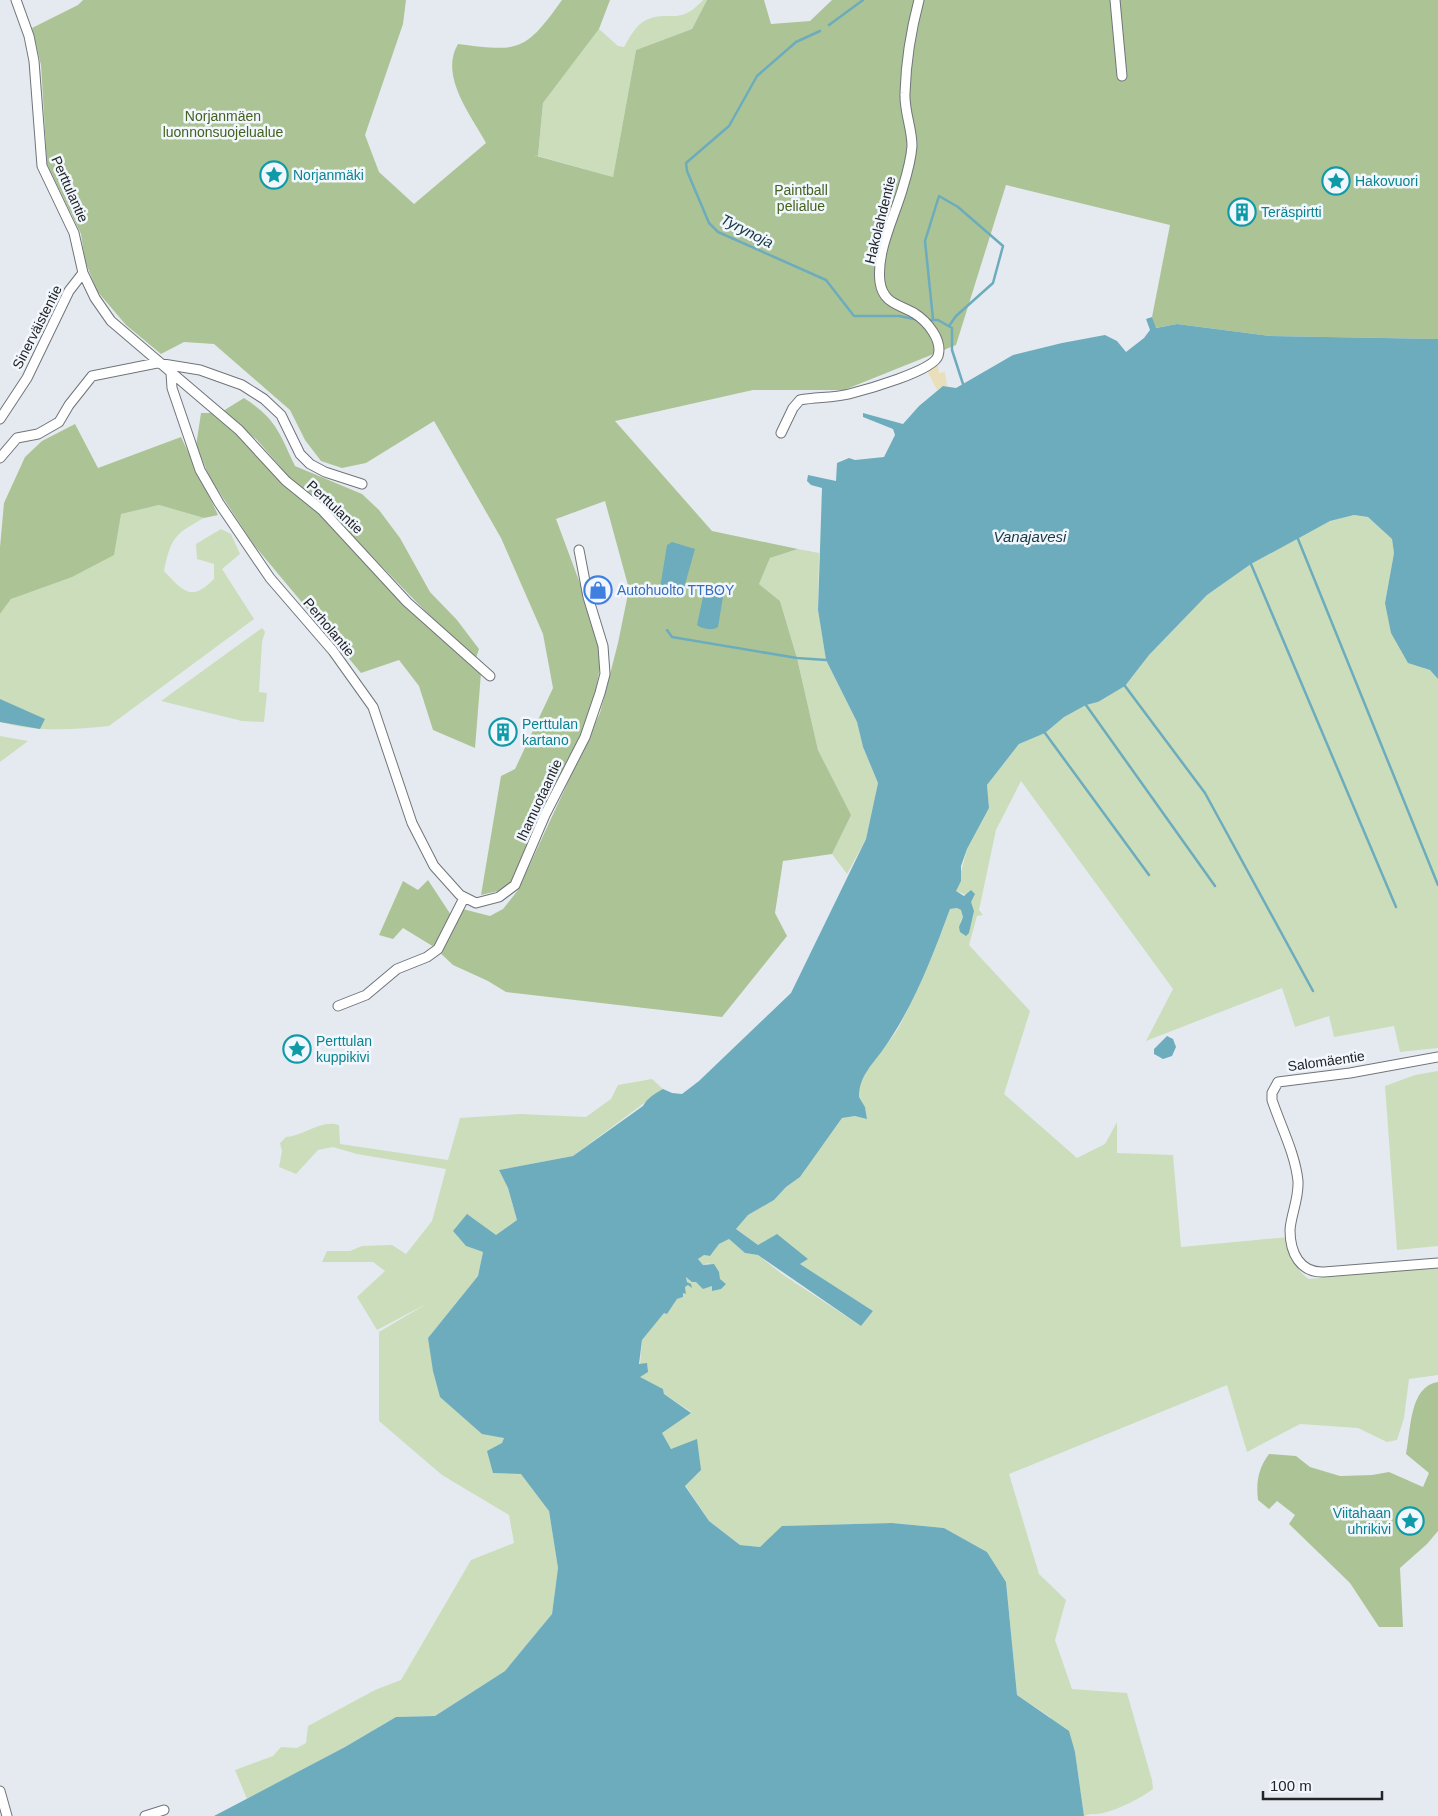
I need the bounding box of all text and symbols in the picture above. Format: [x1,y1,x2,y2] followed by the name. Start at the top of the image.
[163,108,284,140] park label: Norjanmäen luonnonsuojelualue
[48,153,92,225] street label: Perttulantie
[259,160,289,190] place icon: Norjanmäki
[1321,166,1351,196] place icon: Hakovuori
[293,167,364,183] place label: Norjanmäki
[1355,173,1418,189] place label: Hakovuori
[861,174,899,265] street label: Hakolahdentie
[774,182,828,214] park label: Paintball pelialue
[1227,197,1257,227] building icon: Teräspirtti
[1261,204,1322,220] place label: Teräspirtti
[718,210,776,251] water label: Tyrynoja
[9,282,65,372] street label: Sinerväistentie
[304,477,367,537] street label: Perttulantie
[994,528,1067,545] water label: Vanajavesi
[583,575,613,605] shop icon: Autohuolto TTBOY
[617,582,735,598] place label: Autohuolto TTBOY
[300,595,358,659] street label: Perholantie
[522,716,578,748] place label: Perttulan kartano
[488,717,518,747] building icon: Perttulan kartano
[513,756,565,844] street label: Ihamuotaantie
[316,1033,372,1065] place label: Perttulan kuppikivi
[282,1034,312,1064] place icon: Perttulan kuppikivi
[1286,1048,1366,1074] street label: Salomäentie
[1333,1505,1391,1537] place label: Viitahaan uhrikivi
[1395,1506,1425,1536] place icon: Viitahaan uhrikivi
[1263,1768,1382,1800] scale bar
[1270,1777,1312,1794] text: 100 m

